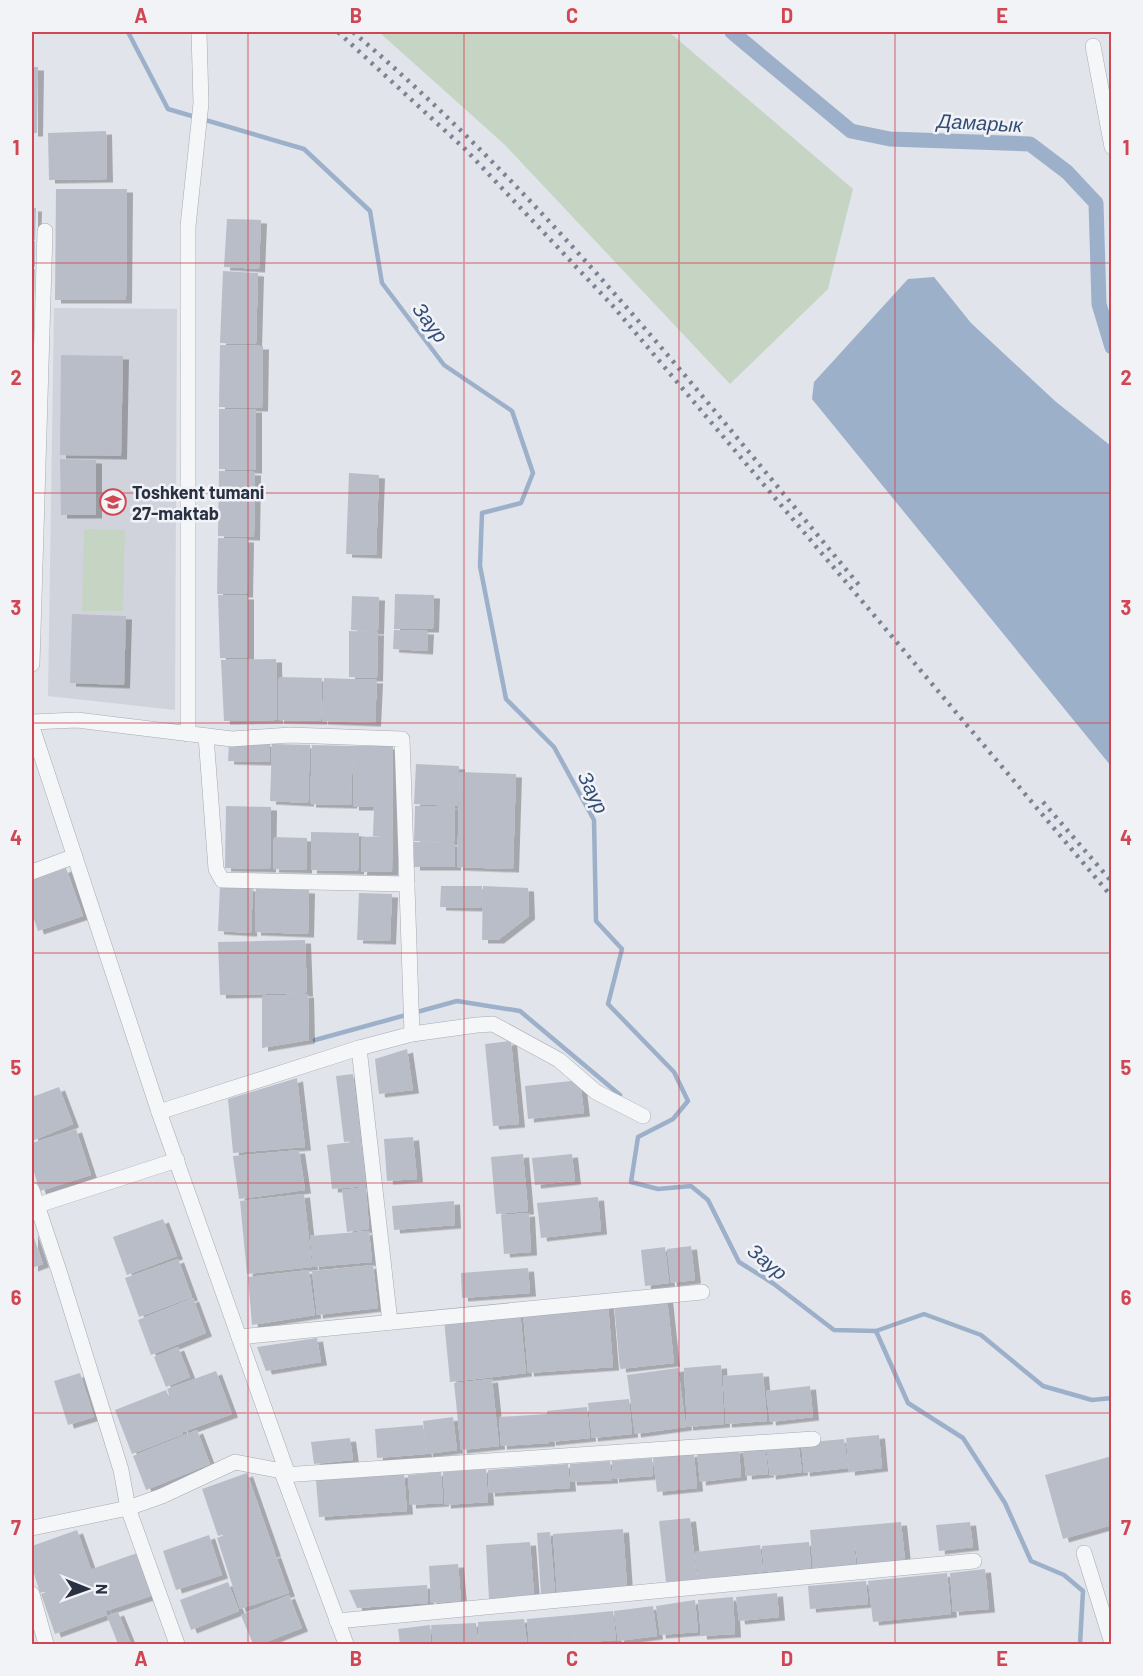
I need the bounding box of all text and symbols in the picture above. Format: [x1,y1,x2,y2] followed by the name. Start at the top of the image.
[134,3,148,27] text: A
[350,3,362,27] text: B
[566,3,578,27] text: C
[781,3,793,27] text: D
[996,3,1008,27] text: E
[935,108,1025,136] water label: Дамарык
[12,135,20,159] text: 1
[1122,135,1130,159] text: 1
[408,297,454,347] water label: Заур
[10,365,22,389] text: 2
[1120,365,1132,389] text: 2
[132,481,264,524] place label: Toshkent tumani 27-maktab
[98,487,128,517] school or university icon: Toshkent tumani 27-maktab
[11,595,21,619] text: 3
[1121,595,1131,619] text: 3
[574,767,614,817] water label: Заур
[10,825,22,849] text: 4
[1120,825,1132,849] text: 4
[11,1055,22,1079] text: 5
[1121,1055,1132,1079] text: 5
[743,1238,793,1284] water label: Заур
[11,1285,22,1309] text: 6
[1121,1285,1132,1309] text: 6
[11,1515,21,1539] text: 7
[1121,1515,1131,1539] text: 7
[57,1559,117,1619] north arrow
[93,1584,112,1595] text: N
[134,1646,148,1670] text: A
[350,1646,362,1670] text: B
[566,1646,578,1670] text: C
[781,1646,793,1670] text: D
[996,1646,1008,1670] text: E

